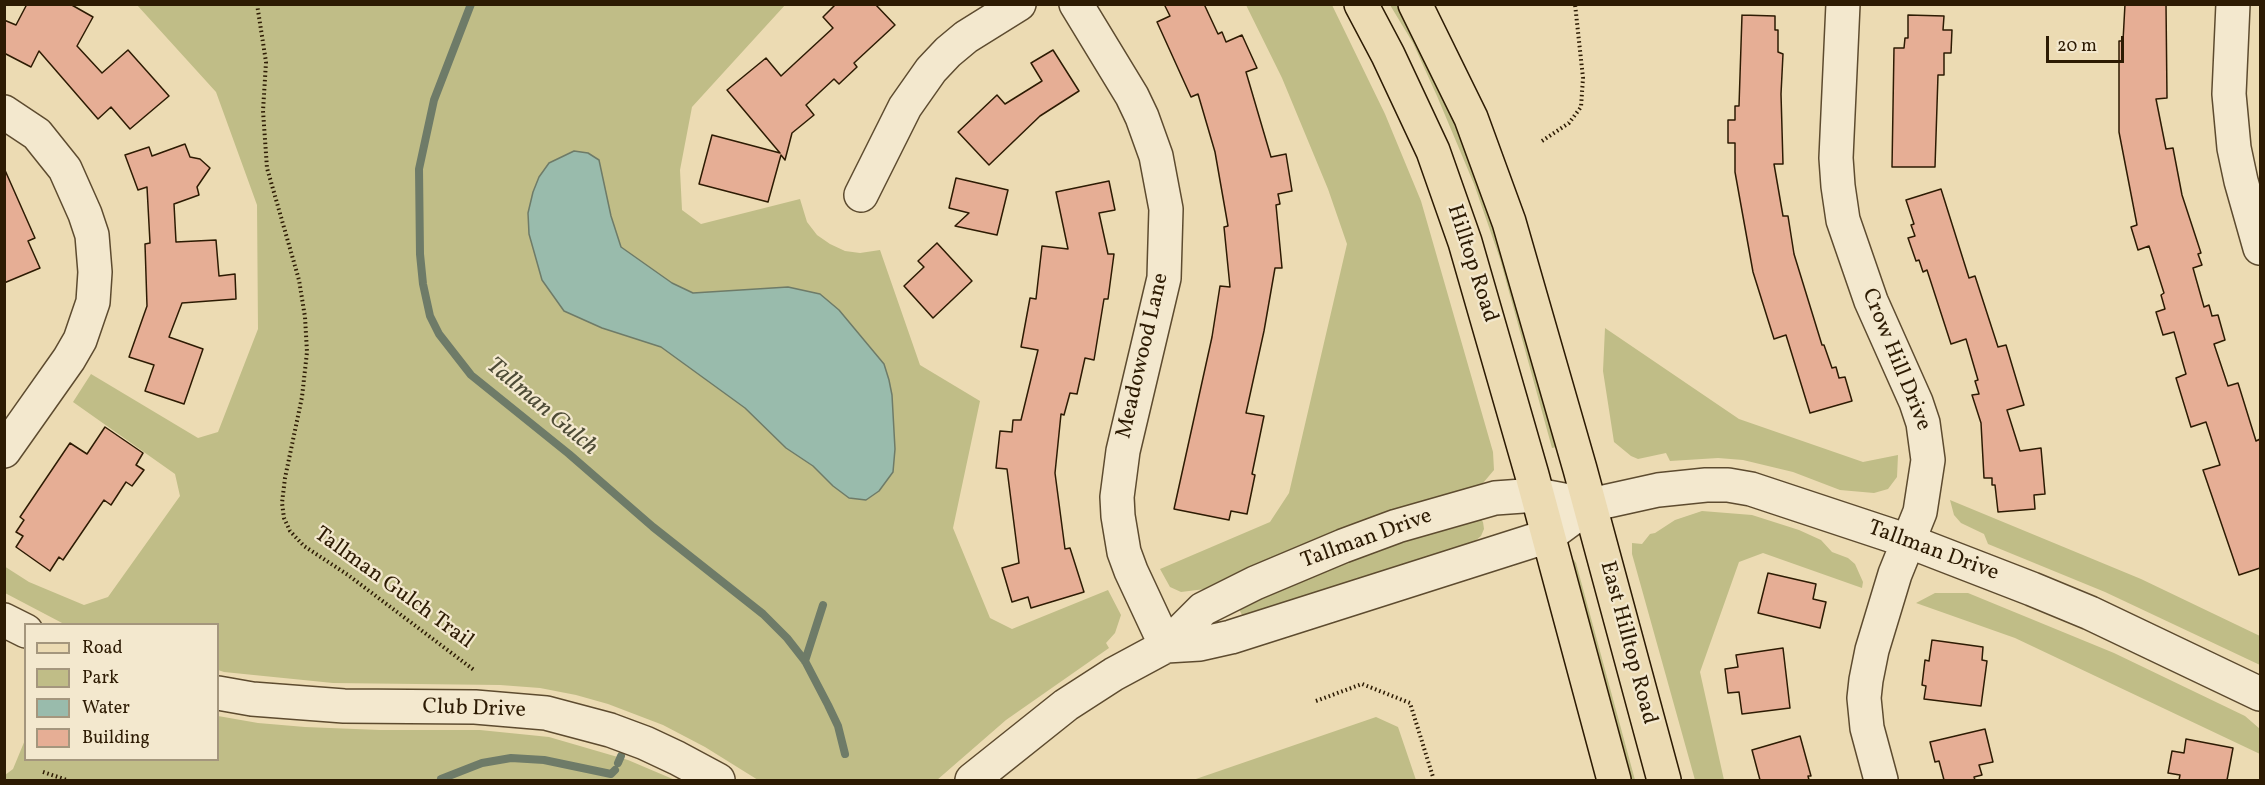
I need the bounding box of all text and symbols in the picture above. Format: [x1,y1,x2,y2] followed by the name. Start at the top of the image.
[2049,24,2127,62] scale bar
[2057,34,2097,59] text: 20 m
[1440,202,1502,326] street label: Hilltop Road
[1112,271,1176,441] street label: Meadowood Lane
[1854,285,1936,435] street label: Crow Hill Drive
[479,353,603,463] water label: Tallman Gulch
[1298,504,1436,576] street label: Tallman Drive
[1864,516,2002,588] street label: Tallman Drive
[308,522,478,656] street label: Tallman Gulch Trail
[1593,558,1661,728] street label: East Hilltop Road
[24,623,219,761] legend
[82,636,123,661] text: Road
[82,666,119,691] text: Park
[422,695,526,725] street label: Club Drive
[82,696,130,721] text: Water
[82,726,150,751] text: Building

